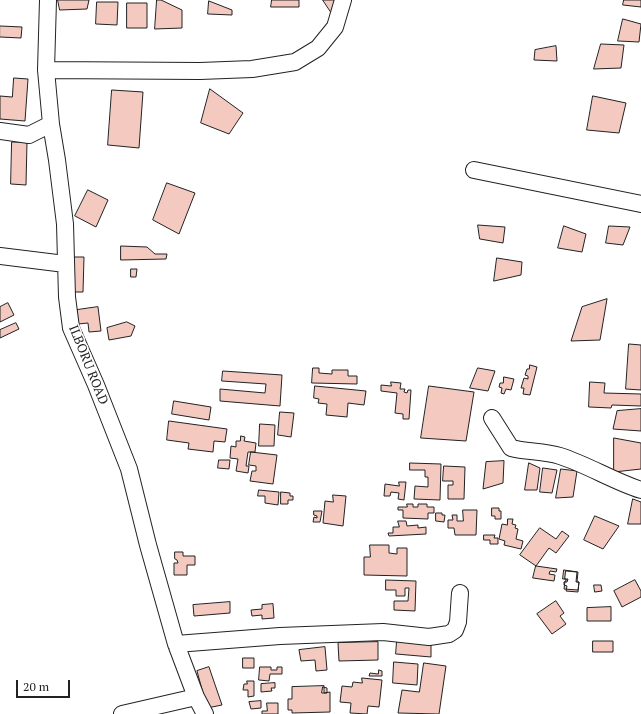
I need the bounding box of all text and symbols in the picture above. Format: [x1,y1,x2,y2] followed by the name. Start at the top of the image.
[65,323,111,407] street label: ILBORU ROAD
[18,672,72,698] scale bar
[23,679,49,694] text: 20 m

